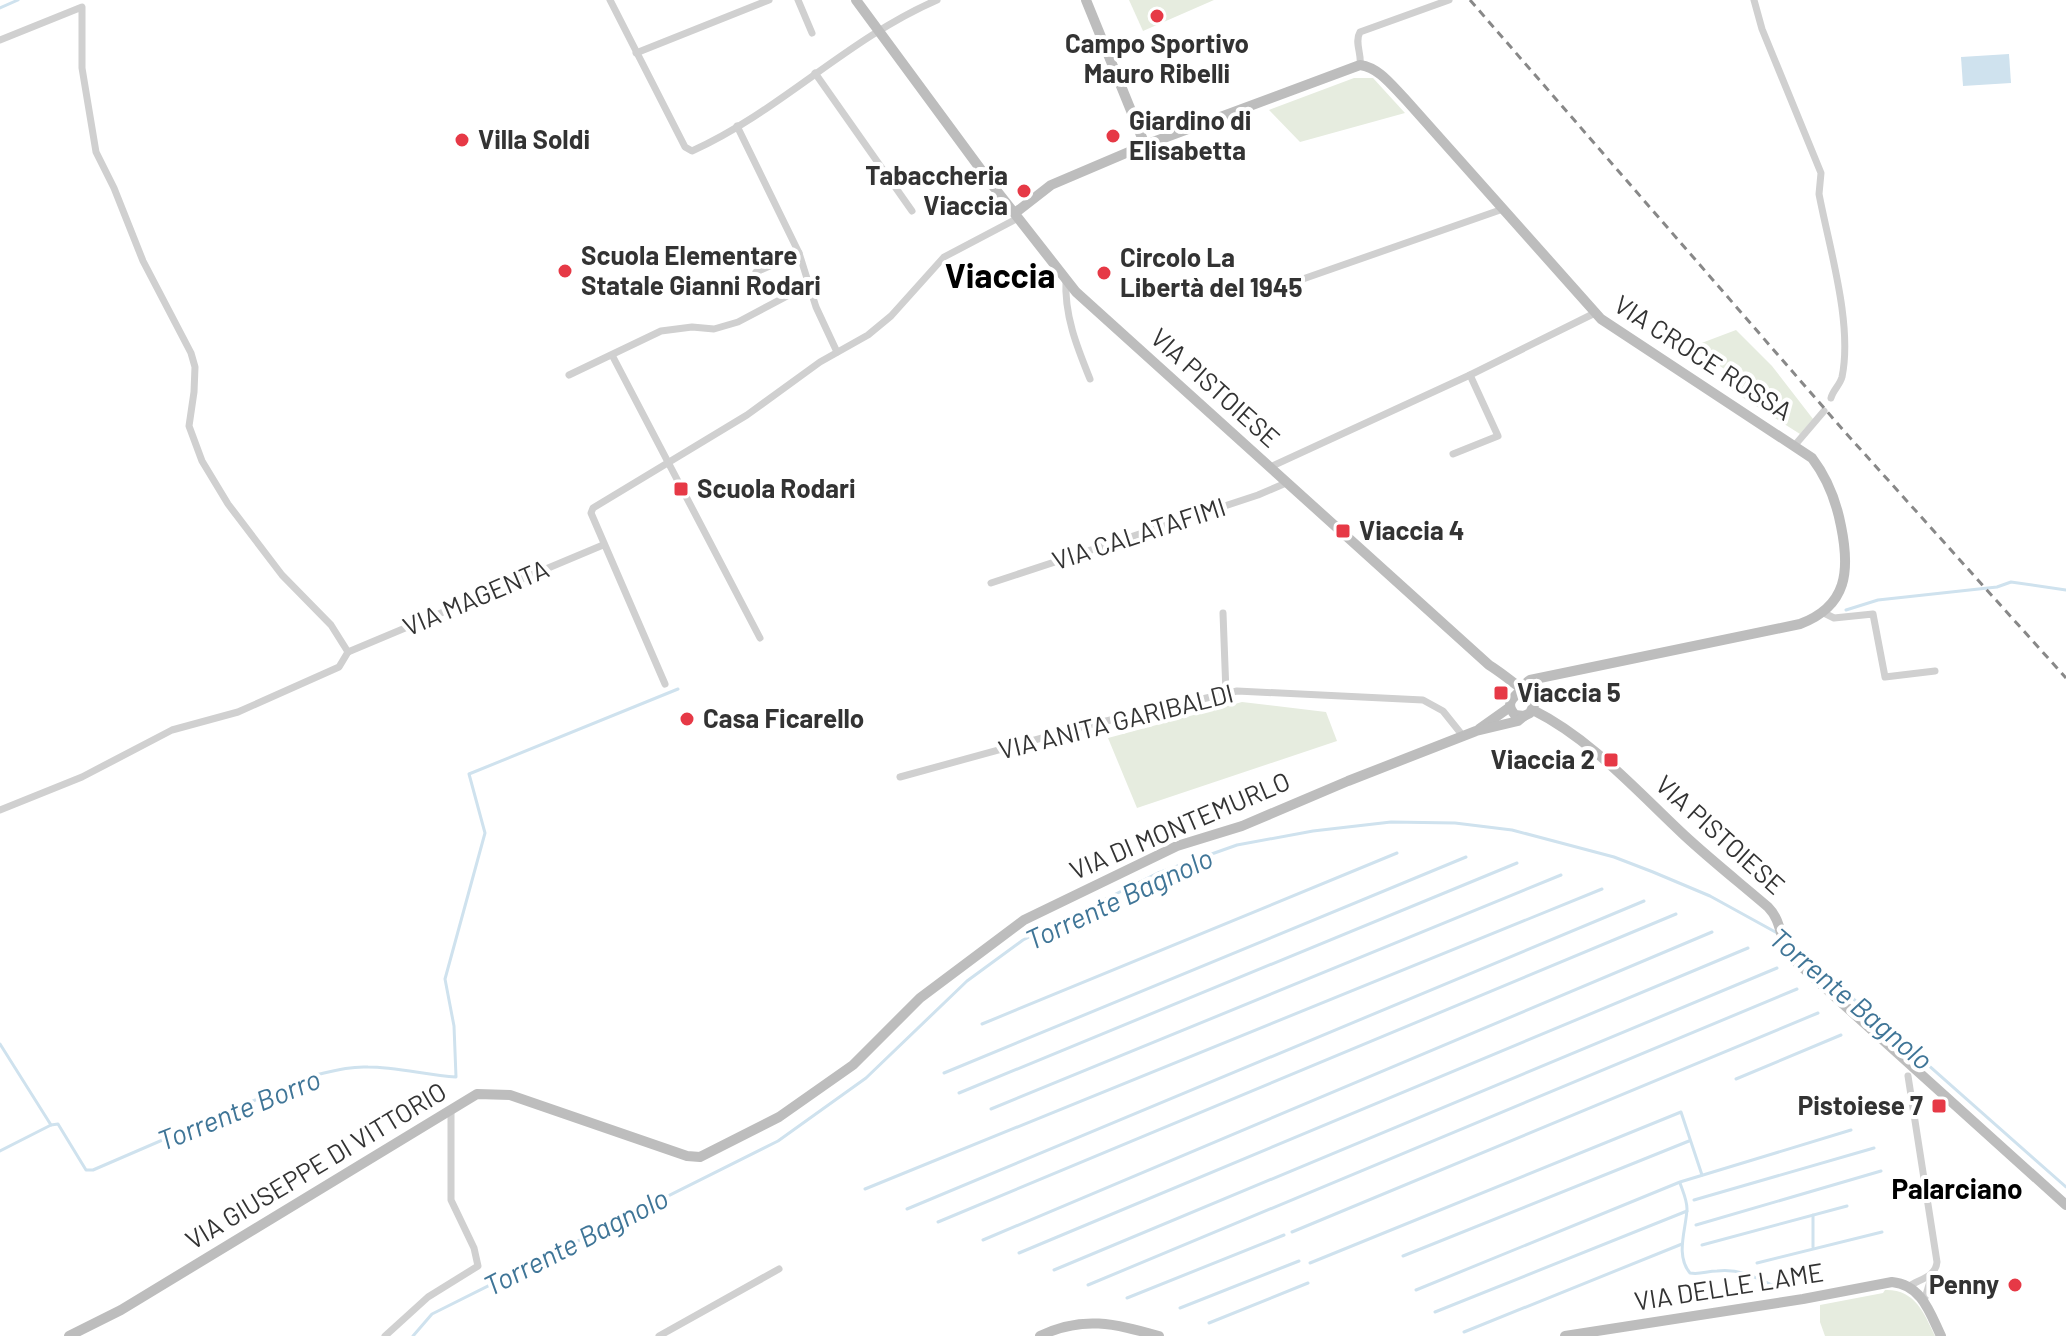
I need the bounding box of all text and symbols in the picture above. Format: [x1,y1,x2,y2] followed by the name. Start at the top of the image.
[1148,7,1166,25] marker: Campo Sportivo Mauro Ribelli
[1065,27,1249,88] place label: Campo Sportivo Mauro Ribelli
[1129,104,1251,165] place label: Giardino di Elisabetta
[478,123,590,154] place label: Villa Soldi
[1104,127,1122,145] marker: Giardino di Elisabetta
[453,131,471,149] marker: Villa Soldi
[865,159,1008,220] place label: Tabaccheria Viaccia
[1015,182,1033,200] marker: Tabaccheria Viaccia
[581,239,821,300] place label: Scuola Elementare Statale Gianni Rodari
[1120,241,1302,302] place label: Circolo La Libertà del 1945
[945,254,1055,295] district label: Viaccia
[556,262,574,280] marker: Scuola Elementare Statale Gianni Rodari
[1095,264,1113,282] marker: Circolo La Libertà del 1945
[1609,288,1799,426] street label: VIA CROCE ROSSA
[1145,321,1287,453] street label: VIA PISTOIESE
[697,472,856,503] place label: Scuola Rodari
[672,480,690,498] marker: Scuola Rodari
[1048,490,1229,575] street label: VIA CALATAFIMI
[1359,514,1465,545] place label: Viaccia 4
[1334,522,1352,540] marker: Viaccia 4
[398,552,553,641] street label: VIA MAGENTA
[995,676,1236,765] street label: VIA ANITA GARIBALDI
[1517,676,1621,707] place label: Viaccia 5
[1492,684,1510,702] marker: Viaccia 5
[703,702,864,733] place label: Casa Ficarello
[678,710,696,728] marker: Casa Ficarello
[1491,743,1595,774] place label: Viaccia 2
[1602,751,1620,769] marker: Viaccia 2
[1065,764,1294,885] street label: VIA DI MONTEMURLO
[1650,768,1792,900] street label: VIA PISTOIESE
[1020,840,1218,956] water label: Torrente Bagnolo
[1763,920,1940,1076] water label: Torrente Bagnolo
[152,1061,325,1157] water label: Torrente Borro
[179,1075,451,1255] street label: VIA GIUSEPPE DI VITTORIO
[1798,1089,1923,1120] place label: Pistoiese 7
[1930,1097,1948,1115] marker: Pistoiese 7
[1891,1171,2023,1205] district label: Palarciano
[478,1180,674,1302] water label: Torrente Bagnolo
[1632,1255,1826,1316] street label: VIA DELLE LAME
[1929,1268,1999,1299] place label: Penny
[2006,1276,2024,1294] marker: Penny

